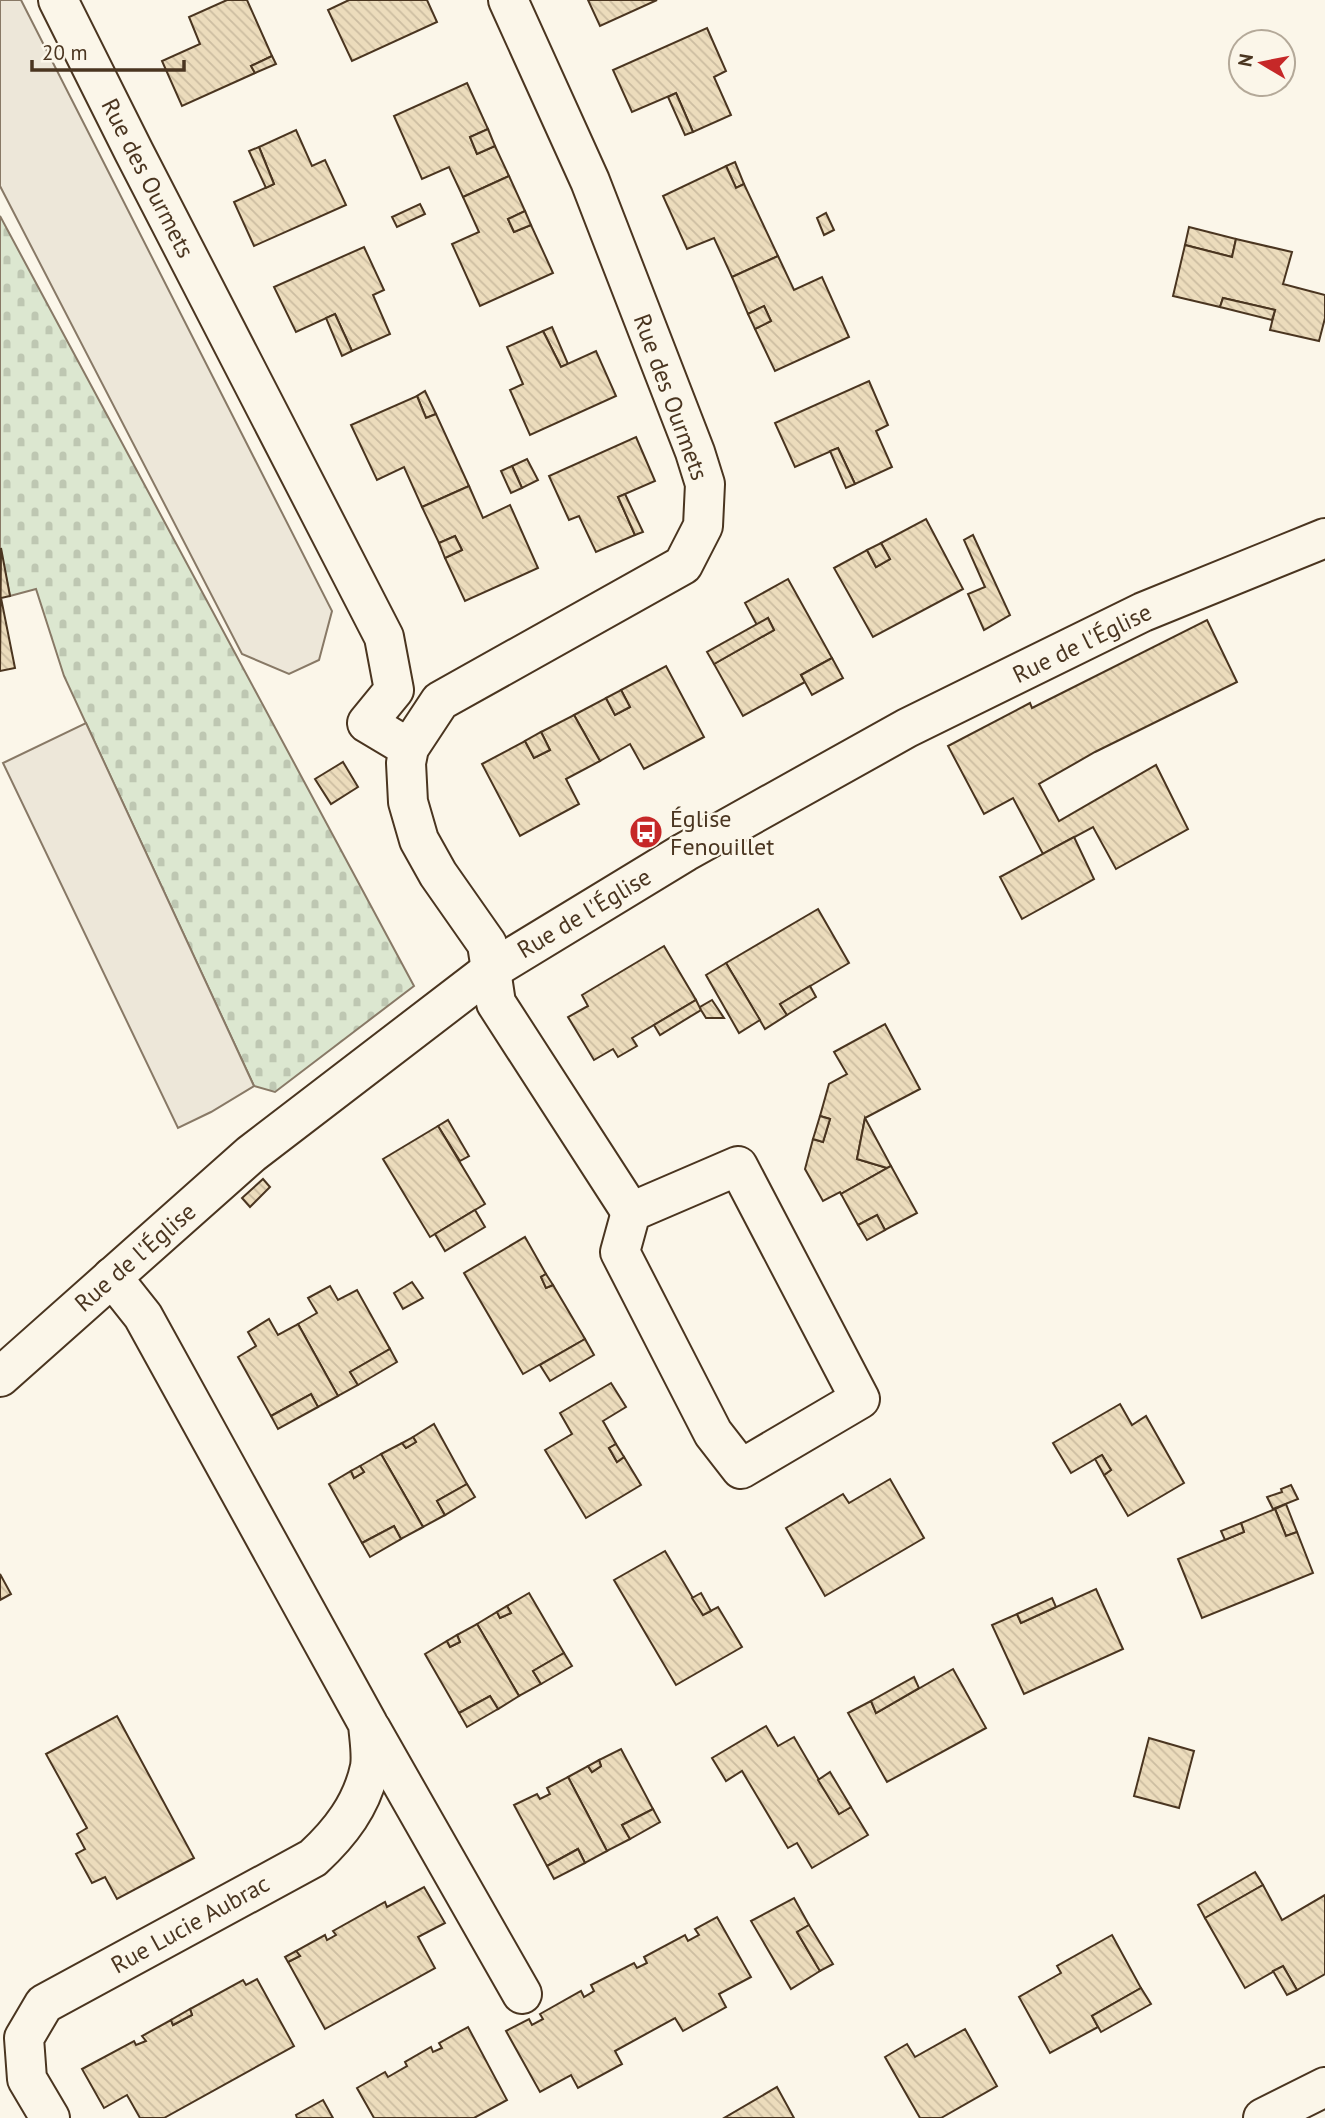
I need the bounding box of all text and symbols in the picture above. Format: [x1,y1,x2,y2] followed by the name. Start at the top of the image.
[32,28,184,72] scale bar
[1227,28,1297,98] north arrow
[42,39,88,66] text: 20 m
[1232,52,1258,68] text: N
[95,93,201,263] street label: Rue des Ourmets
[627,310,715,484] street label: Rue des Ourmets
[1007,596,1157,690] street label: Rue de l'Église
[670,803,774,862] place label: Église Fenouillet
[627,813,665,851] bus stop icon: Église Fenouillet
[511,861,657,965] street label: Rue de l'Église
[68,1196,202,1318] street label: Rue de l'Église
[105,1868,275,1980] street label: Rue Lucie Aubrac

